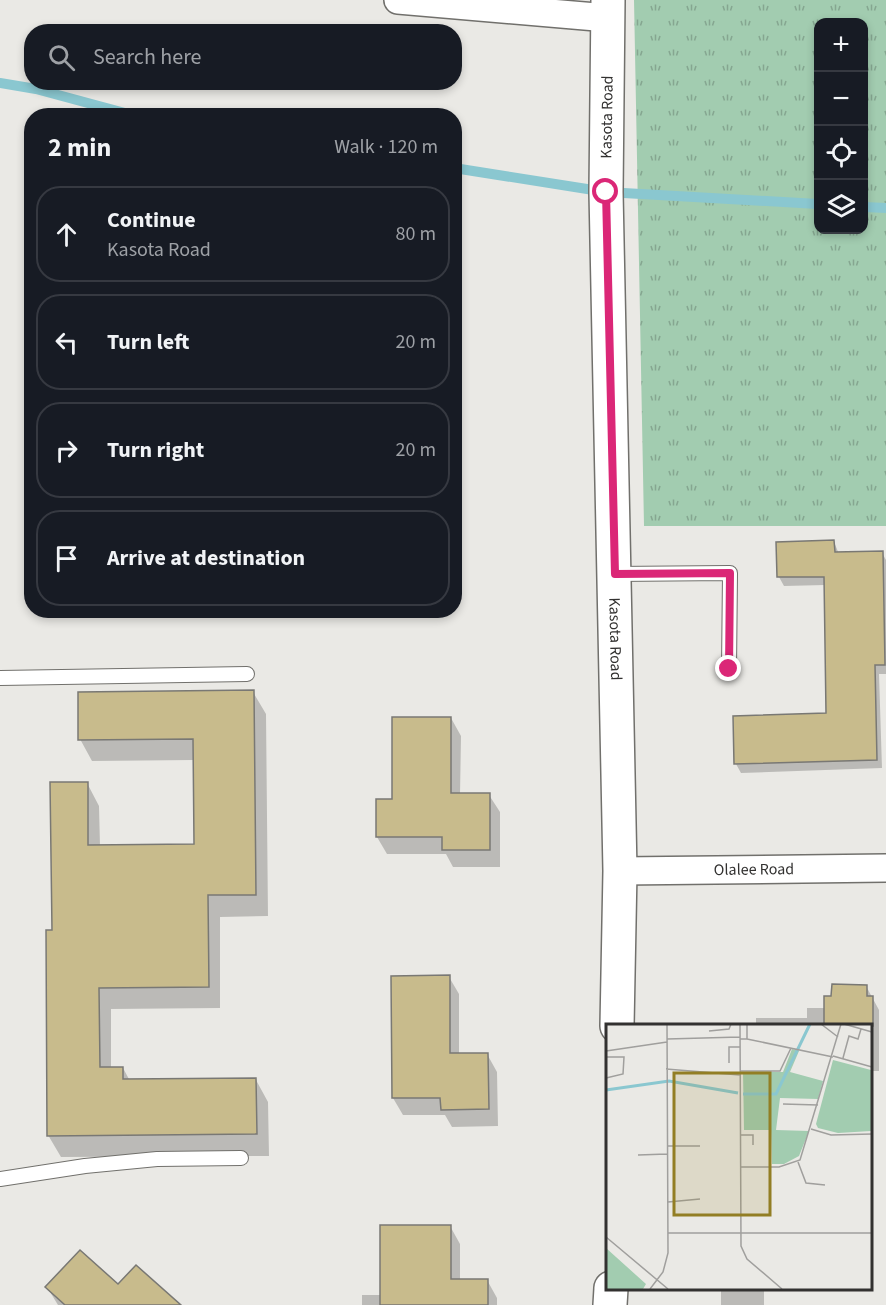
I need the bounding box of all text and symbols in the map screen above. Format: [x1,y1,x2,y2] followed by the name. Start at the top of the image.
[814,18,868,234] map controls
[814,18,868,72] button: +
[24,24,462,90] search box
[45,41,78,74] icon: search
[93,41,201,73] text: Search here
[814,72,868,126] button: −
[595,75,619,159] street label: Kasota Road
[814,126,868,180] button: locate
[48,129,111,166] text: 2 min
[334,133,438,161] text: Walk · 120 m
[592,178,618,204] route start
[814,180,868,234] button: layers
[107,204,196,236] text: Continue
[50,218,83,251] icon: ahead
[396,220,436,248] text: 80 m
[107,236,211,264] text: Kasota Road
[50,326,83,359] icon: left
[107,326,189,358] text: Turn left
[396,328,436,356] text: 20 m
[50,434,83,467] icon: right
[107,434,204,466] text: Turn right
[396,436,436,464] text: 20 m
[50,542,83,575] icon: arrive
[107,542,305,574] text: Arrive at destination
[603,597,627,681] street label: Kasota Road
[715,655,741,681] route end
[714,858,794,881] street label: Olalee Road
[606,1024,871,1290] inset map

